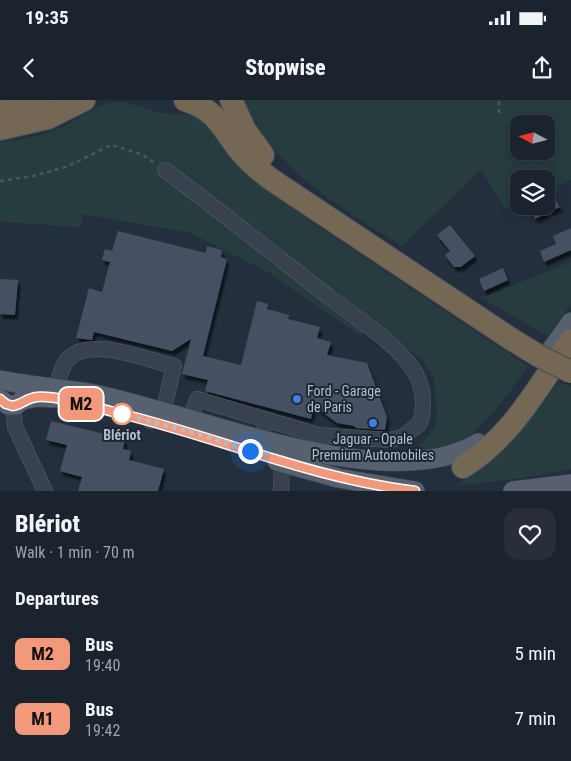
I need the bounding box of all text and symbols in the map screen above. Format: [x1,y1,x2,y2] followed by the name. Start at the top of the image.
[25,6,69,29] text: 19:35
[15,54,43,82] icon: back
[528,54,556,82] icon: share
[245,55,326,80] text: Stopwise
[510,115,555,160] north arrow
[510,115,555,215] map controls
[510,170,555,215] button: layers
[307,383,381,415] place label: Ford - Garage de Paris
[58,388,104,420] line badge: M2
[70,393,92,414] text: M2
[291,393,303,405] marker: Ford - Garage de Paris
[111,403,133,425] marker: Blériot
[367,417,379,429] marker: Jaguar - Opale Premium Automobiles
[103,427,141,443] place label: Blériot
[312,431,434,463] place label: Jaguar - Opale Premium Automobiles
[238,439,263,464] your location
[504,508,556,560] button: heart
[15,510,80,538] text: Blériot
[15,543,135,562] text: Walk · 1 min · 70 m
[15,587,99,610] text: Departures
[85,633,114,656] text: Bus
[514,642,556,665] text: 5 min
[31,643,54,664] text: M2
[85,656,120,675] text: 19:40
[85,698,114,721] text: Bus
[514,707,556,730] text: 7 min
[31,708,54,729] text: M1
[85,721,120,740] text: 19:42

